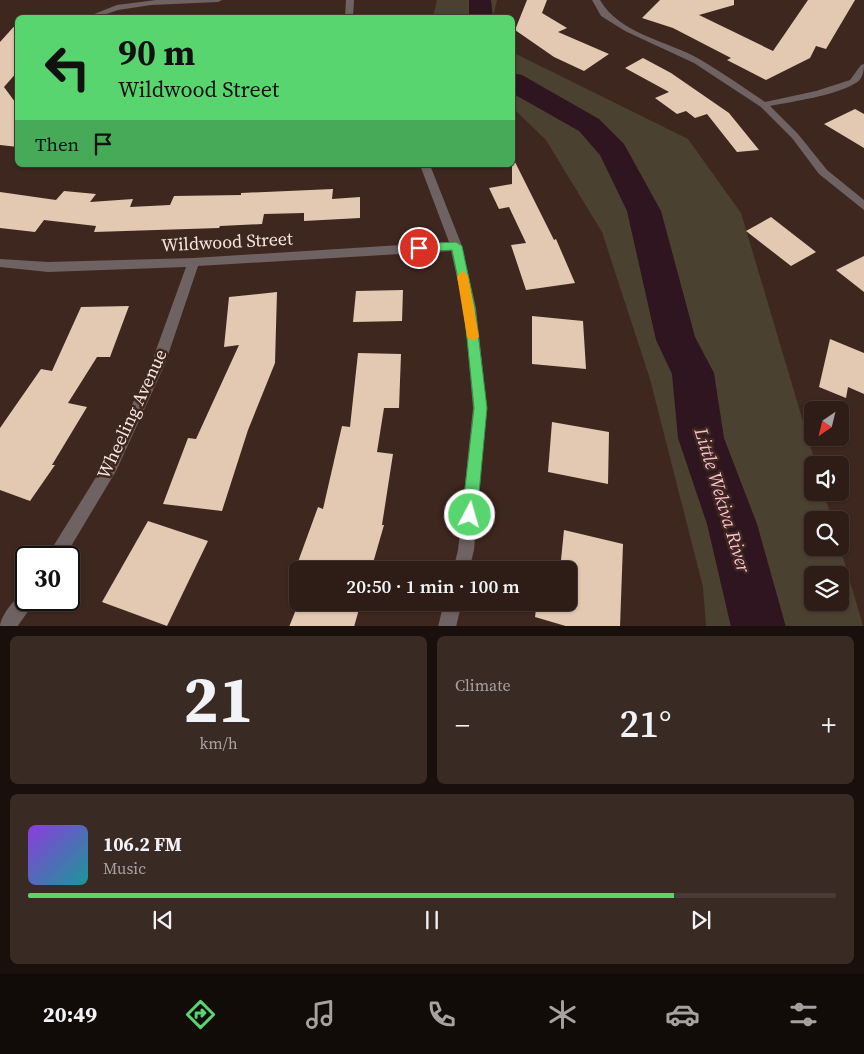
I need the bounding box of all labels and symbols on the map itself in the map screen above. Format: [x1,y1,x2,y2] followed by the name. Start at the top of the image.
[161,226,294,257] street label: Wildwood Street
[398,227,440,269] pin
[91,345,173,483] street label: Wheeling Avenue
[804,401,849,446] north arrow
[688,423,758,577] water label: Little Wekiva River
[443,488,495,540] position arrow
[15,546,80,611] speed limit sign: 30

